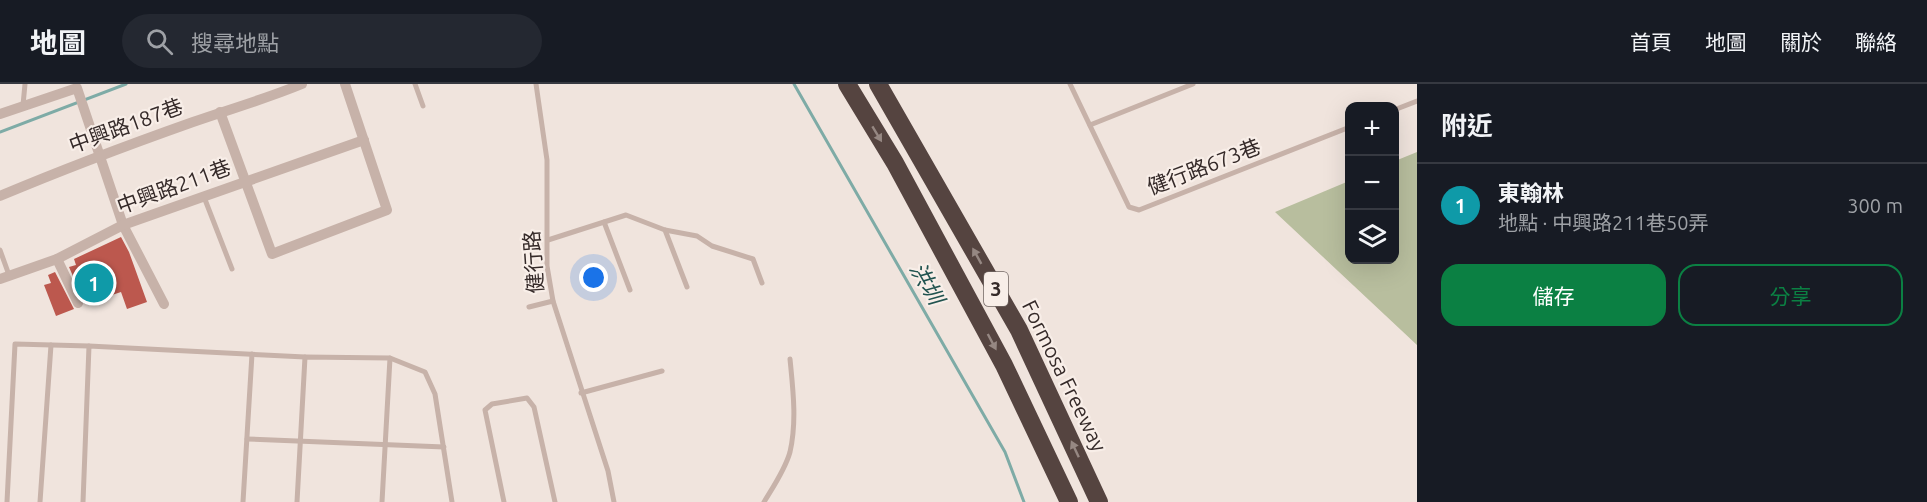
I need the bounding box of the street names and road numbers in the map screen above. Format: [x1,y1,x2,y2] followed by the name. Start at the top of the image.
[65,93,186,157] street label: 中興路187巷
[1144,133,1264,199] street label: 健行路673巷
[113,154,234,218] street label: 中興路211巷
[519,230,547,294] street label: 健行路
[984,272,1008,306] road number: 3
[1018,296,1112,455] street label: Formosa Freeway

